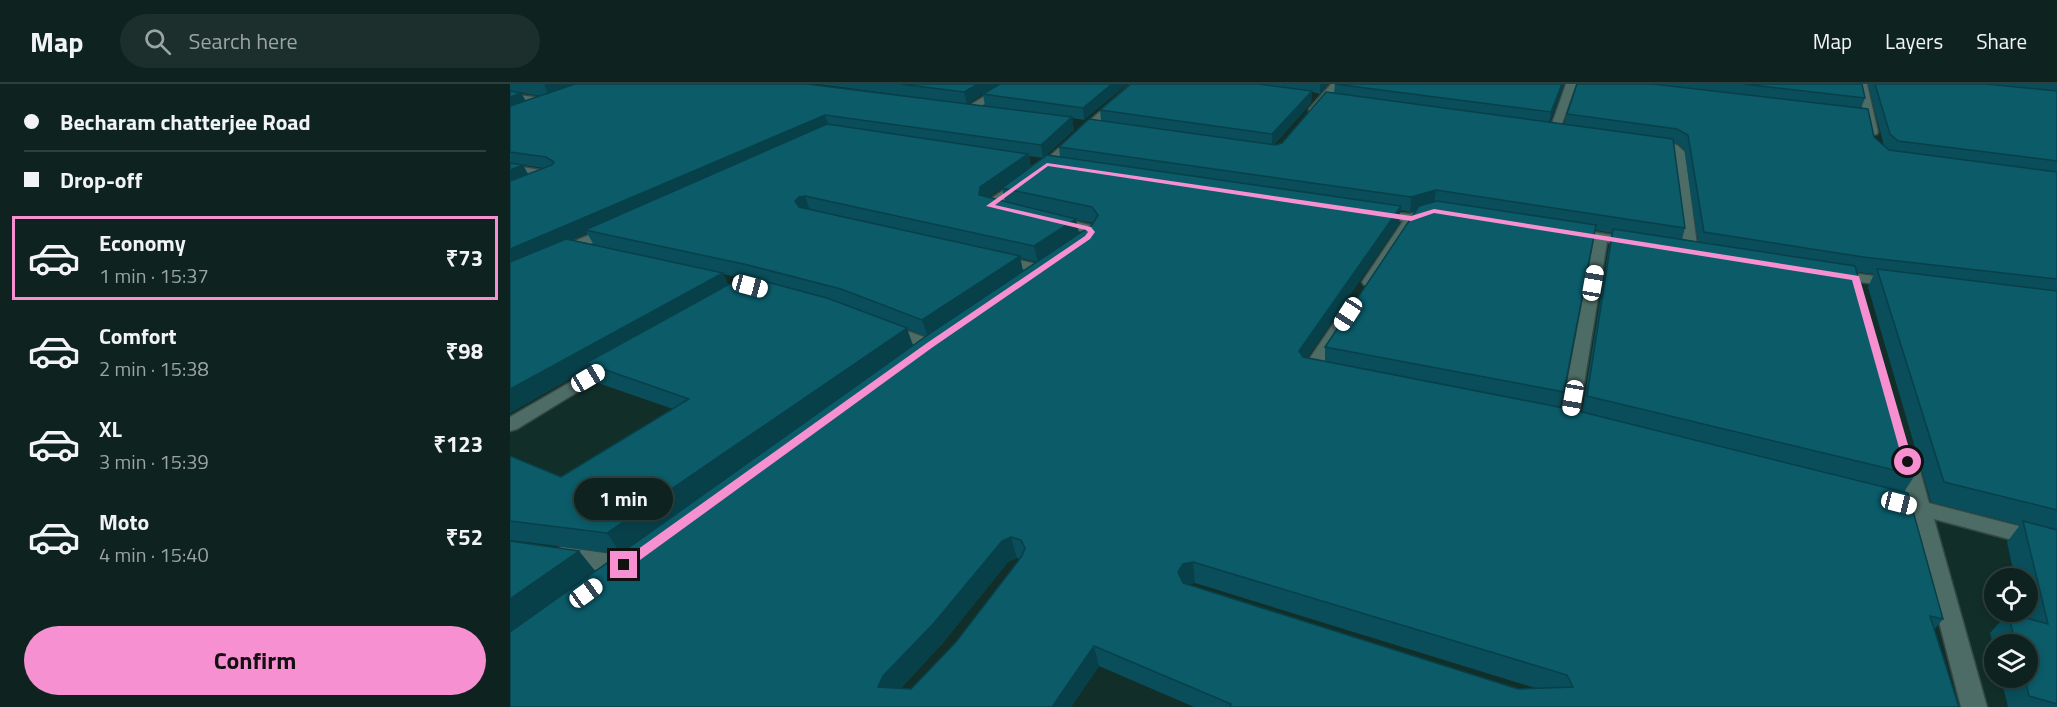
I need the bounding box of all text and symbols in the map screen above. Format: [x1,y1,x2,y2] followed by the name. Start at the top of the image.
[120,14,540,68] search box
[30,20,84,63] text: Map
[189,24,298,58] text: Search here
[141,25,174,58] icon: search
[1813,25,1852,57] text: Map
[1885,25,1943,57] text: Layers
[1976,25,2027,57] text: Share
[60,105,311,139] text: Becharam chatterjee Road
[60,163,142,197] text: Drop-off
[99,226,186,260] text: Economy
[27,231,81,285] icon: car
[446,241,483,275] text: ₹73
[99,260,209,291] text: 1 min · 15:37
[1581,264,1605,302] car
[730,273,770,299] car
[1331,294,1365,334] car
[99,319,177,353] text: Comfort
[27,324,81,378] icon: car
[446,334,483,368] text: ₹98
[99,353,209,384] text: 2 min · 15:38
[568,361,608,395] car
[1561,379,1585,417] car
[99,412,122,446] text: XL
[27,417,81,471] icon: car
[433,427,483,461] text: ₹123
[99,446,209,477] text: 3 min · 15:39
[1894,448,1921,475] route start
[574,478,674,520] callout: 1 min
[599,483,648,514] text: 1 min
[1879,490,1919,516] car
[99,505,149,539] text: Moto
[27,510,81,564] icon: car
[446,520,483,554] text: ₹52
[99,539,209,570] text: 4 min · 15:40
[610,551,637,578] route end
[1984,568,2038,688] map controls
[1984,568,2038,622] button: locate
[566,575,606,611] car
[24,626,486,695] button: Confirm
[1984,634,2038,688] button: layers

